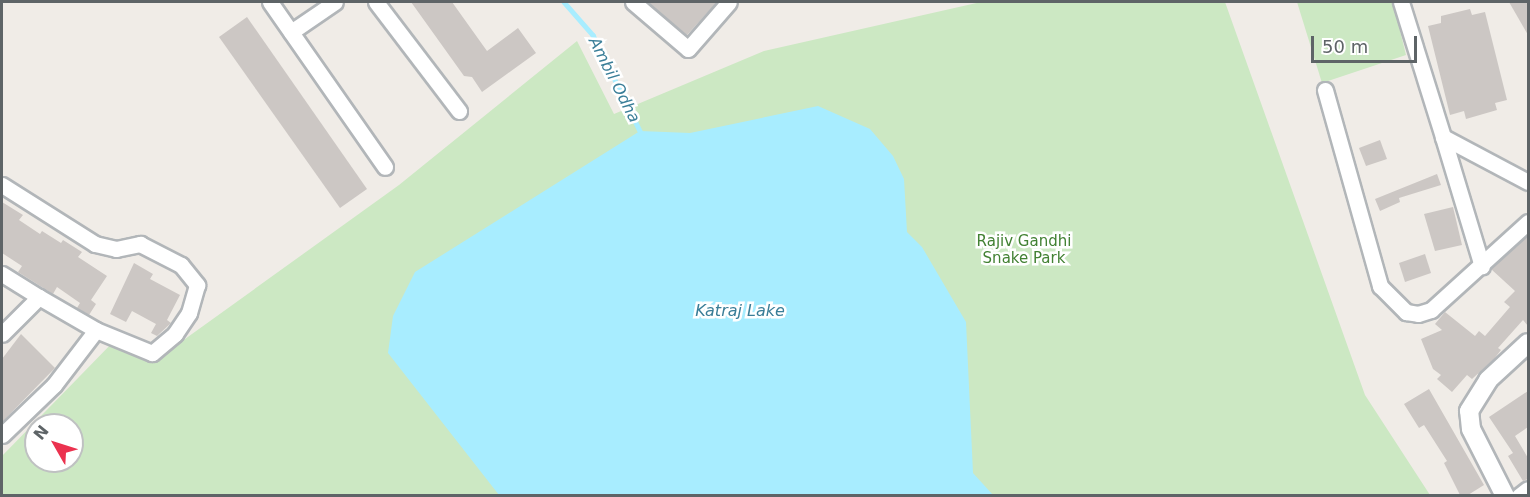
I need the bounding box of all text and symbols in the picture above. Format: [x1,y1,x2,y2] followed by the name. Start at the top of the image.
[1314,24,1420,62] scale bar
[584,34,644,126] water label: Ambil Odha
[1322,36,1368,57] text: 50 m
[977,232,1071,267] park label: Rajiv Gandhi Snake Park
[695,301,785,321] water label: Katraj Lake
[24,413,84,473] north arrow
[30,421,53,444] text: N

